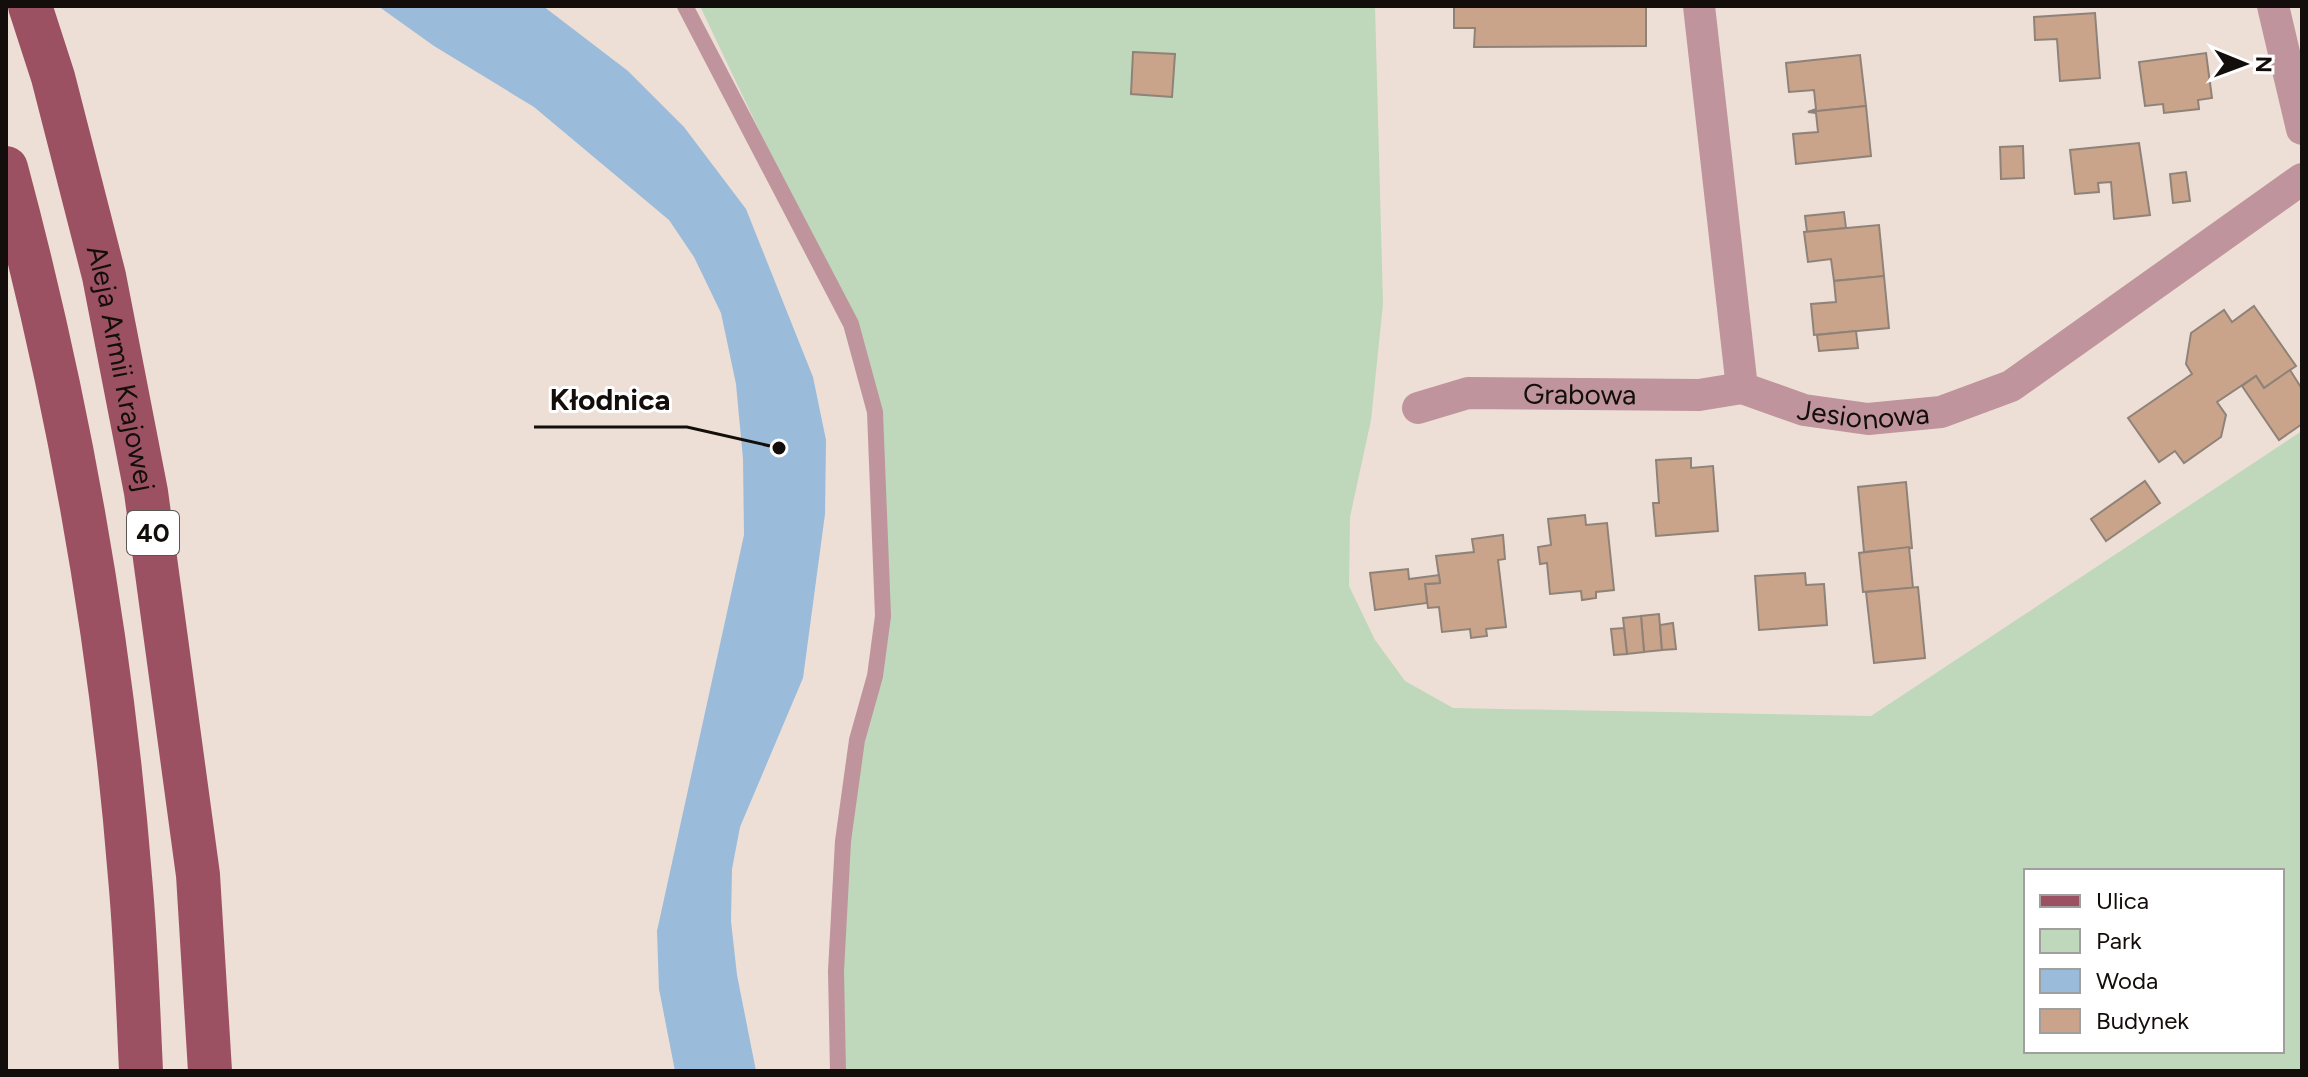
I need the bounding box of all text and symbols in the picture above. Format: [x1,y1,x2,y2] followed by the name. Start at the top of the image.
[2204,24,2284,104] north arrow
[2250,56,2277,73] text: N
[80,242,162,494] street label: Aleja Armii Krajowej
[534,373,687,427] callout: Kłodnica
[1523,376,1637,411] street label: Grabowa
[549,381,671,418] text: Kłodnica
[1795,392,1931,436] street label: Jesionowa
[127,511,179,555] road number: 40
[2024,869,2284,1053] legend
[2096,886,2149,915] text: Ulica
[2096,926,2142,955] text: Park
[2096,966,2158,995] text: Woda
[2096,1006,2189,1035] text: Budynek

